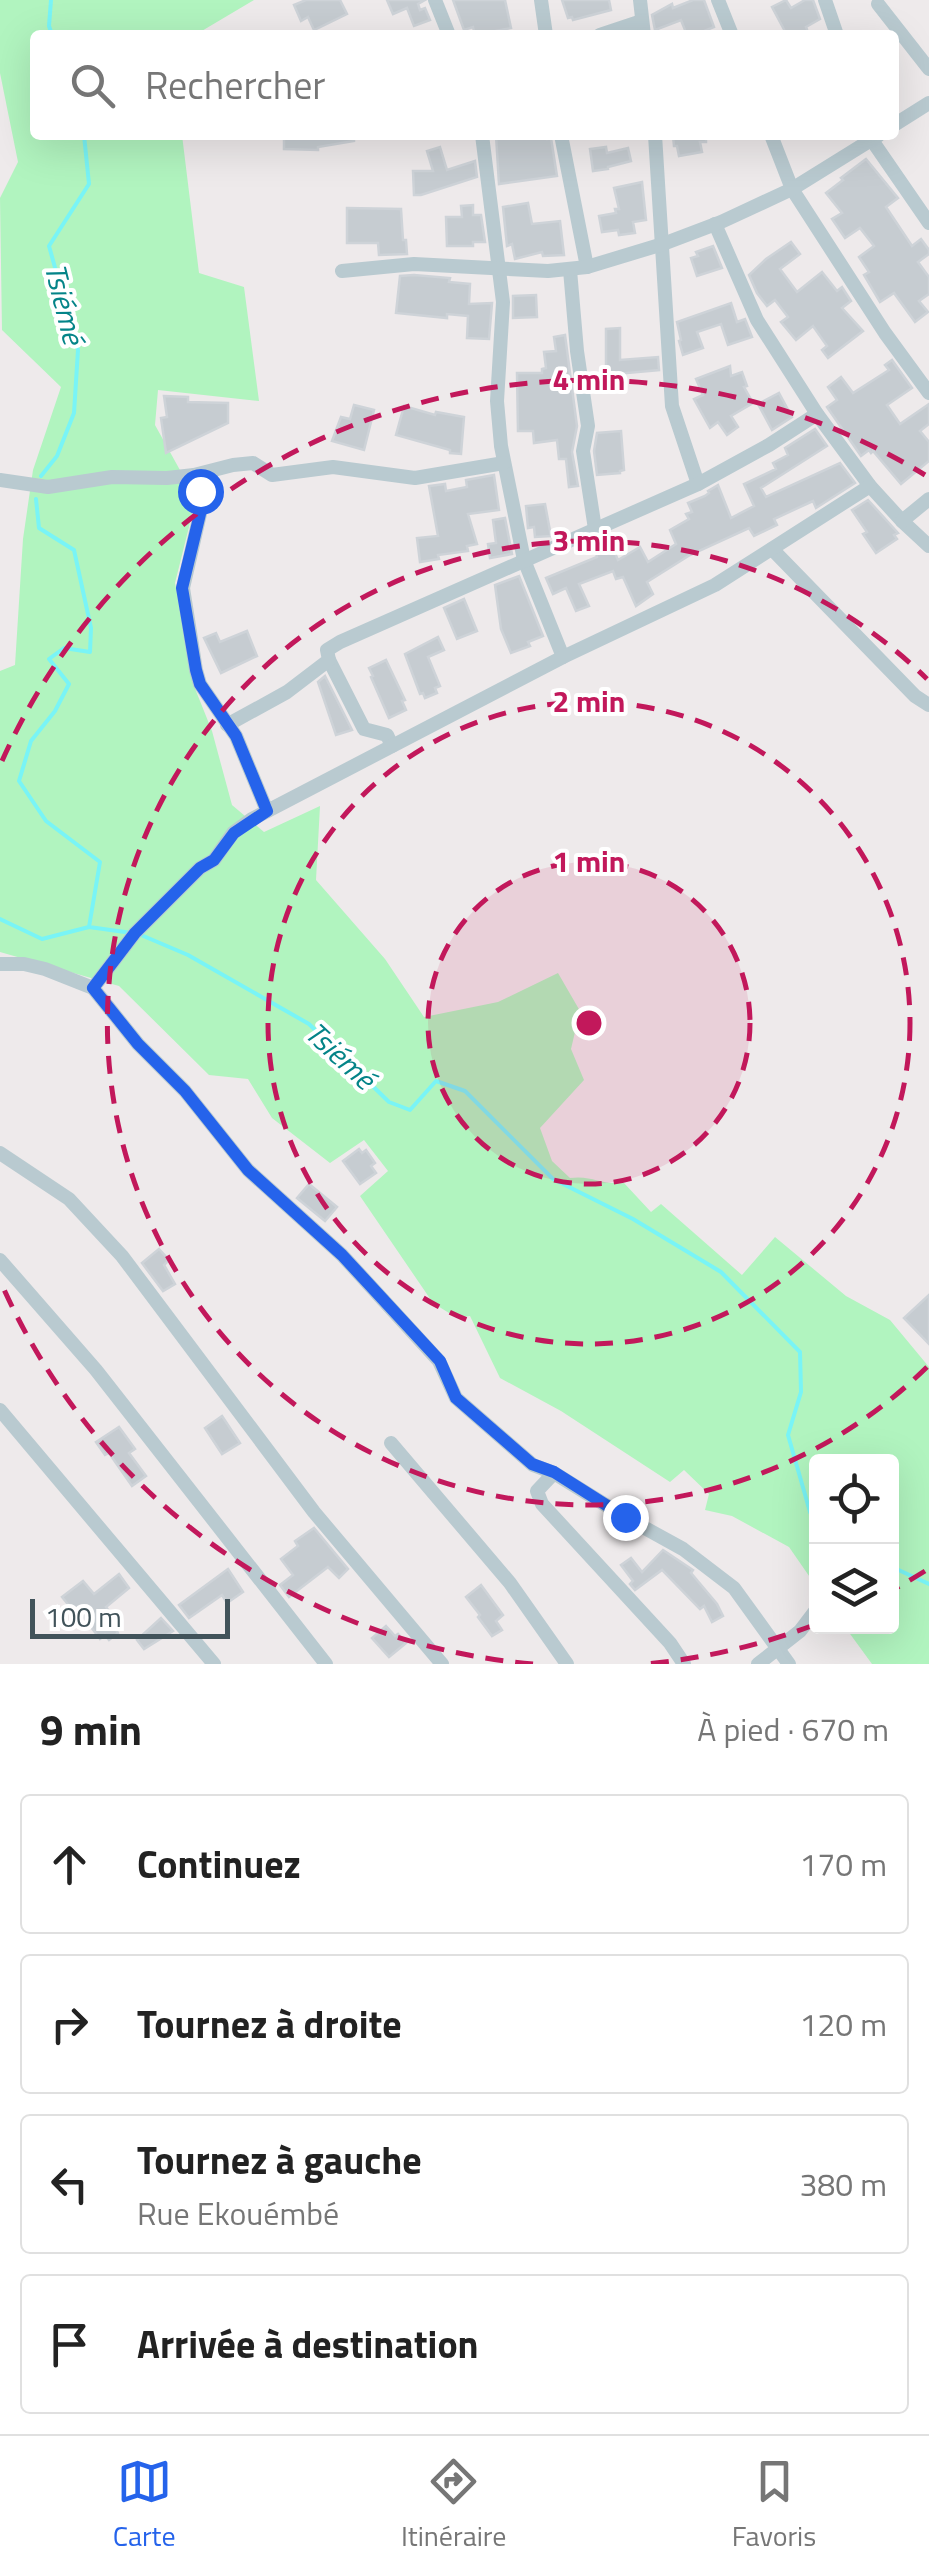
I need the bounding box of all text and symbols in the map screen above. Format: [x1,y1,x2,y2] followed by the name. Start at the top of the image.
[30,30,899,140] search box
[145,56,326,114] text: Rechercher
[65,58,120,113] icon: search
[33,259,98,351] water label: Tsiémé
[553,356,625,402] text: 4 min
[178,469,224,515] route start
[553,517,625,563] text: 3 min
[553,678,625,724] text: 2 min
[553,838,625,884] text: 1 min
[571,1005,607,1041] centre of rings
[295,1011,388,1101] water label: Tsiémé
[809,1454,899,1634] map controls
[809,1454,899,1544] button: locate
[603,1495,649,1541] route end
[809,1544,899,1634] button: layers
[30,1594,230,1638] scale bar
[45,1595,122,1638] text: 100 m
[40,1697,142,1761] text: 9 min
[697,1705,889,1753] text: À pied · 670 m
[137,1835,301,1893] text: Continuez
[42,1837,97,1892] icon: ahead
[799,1840,887,1888] text: 170 m
[137,1995,402,2053] text: Tournez à droite
[42,1997,97,2052] icon: right
[799,2000,887,2048] text: 120 m
[137,2131,422,2189] text: Tournez à gauche
[42,2157,97,2212] icon: left
[799,2160,887,2208] text: 380 m
[137,2189,339,2237] text: Rue Ekouémbé
[137,2315,479,2373] text: Arrivée à destination
[42,2317,97,2372] icon: arrive
[113,2454,176,2557] tab: Carte
[401,2454,506,2557] tab: Itinéraire
[732,2454,816,2557] tab: Favoris

